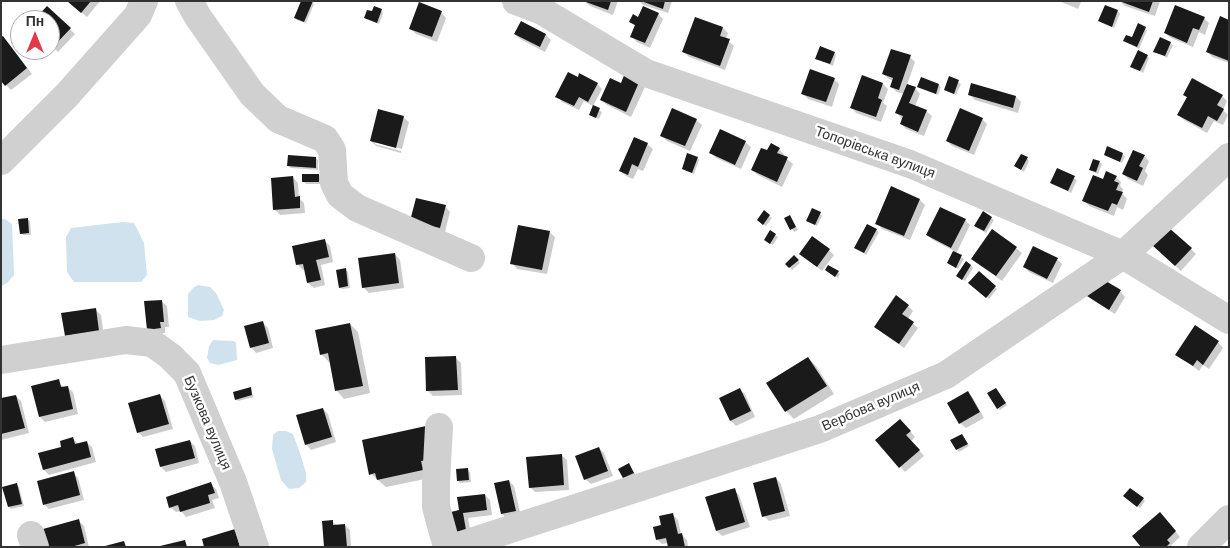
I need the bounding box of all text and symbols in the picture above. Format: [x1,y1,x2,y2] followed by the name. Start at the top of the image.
[10,10,60,60] north arrow
[26,12,44,30] text: Пн
[813,123,937,183] street label: Топорівська вулиця
[180,373,234,473] street label: Бузкова вулиця
[819,379,923,435] street label: Вербова вулиця

